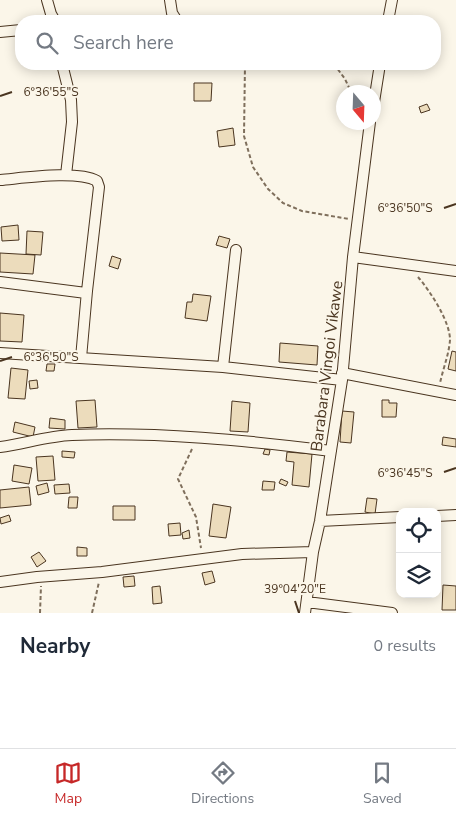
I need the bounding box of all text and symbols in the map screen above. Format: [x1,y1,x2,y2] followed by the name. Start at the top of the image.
[15,15,441,70] search box
[33,29,61,57] icon: search
[73,30,174,56] text: Search here
[23,84,79,100] text: 6°36'55"S
[336,85,381,130] north arrow
[377,200,433,216] text: 6°36'50"S
[306,279,348,453] street label: Barabara Vingoi Vikawe
[23,349,79,365] text: 6°36'50"S
[377,465,433,481] text: 6°36'45"S
[396,508,441,598] map controls
[396,508,441,553] button: locate
[396,553,441,598] button: layers
[264,581,326,597] text: 39°04'20"E
[20,632,90,660] text: Nearby
[374,635,436,657] text: 0 results
[54,759,82,808] tab: Map
[191,759,254,808] tab: Directions
[363,759,402,808] tab: Saved

